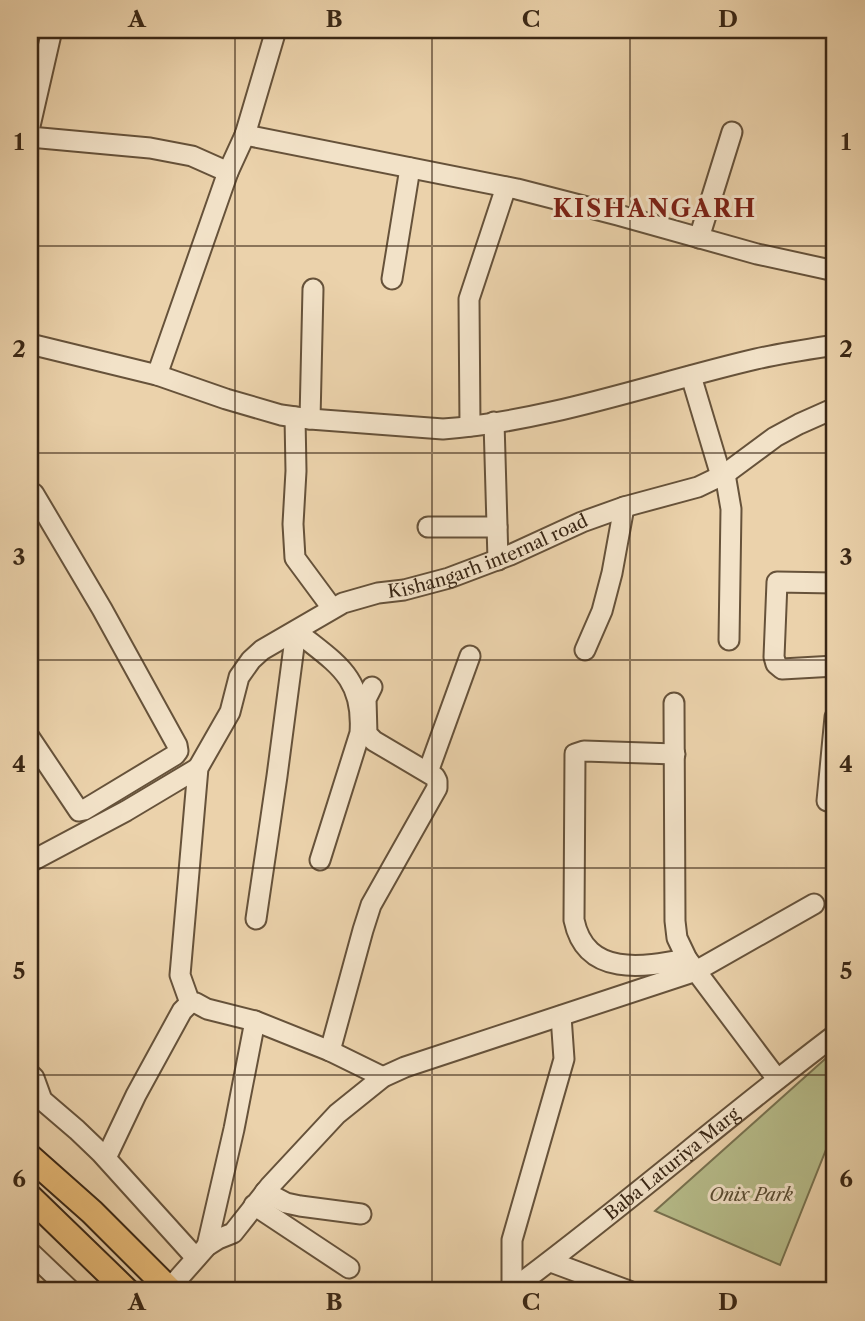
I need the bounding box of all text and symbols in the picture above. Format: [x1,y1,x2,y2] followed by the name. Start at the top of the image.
[127,5,147,33] text: A
[325,5,343,33] text: B
[522,5,540,33] text: C
[718,5,738,33] text: D
[14,128,25,156] text: 1
[841,128,852,156] text: 1
[553,194,757,223] district label: KISHANGARH
[12,335,26,363] text: 2
[839,335,853,363] text: 2
[386,510,591,603] street label: Kishangarh internal road
[13,543,26,571] text: 3
[840,543,853,571] text: 3
[12,750,26,778] text: 4
[839,750,853,778] text: 4
[13,957,25,985] text: 5
[840,957,852,985] text: 5
[600,1103,744,1225] street label: Baba Laturiya Marg
[12,1165,26,1193] text: 6
[839,1165,853,1193] text: 6
[709,1184,794,1206] park label: Onix Park
[127,1288,147,1316] text: A
[325,1288,343,1316] text: B
[522,1288,540,1316] text: C
[718,1288,738,1316] text: D

